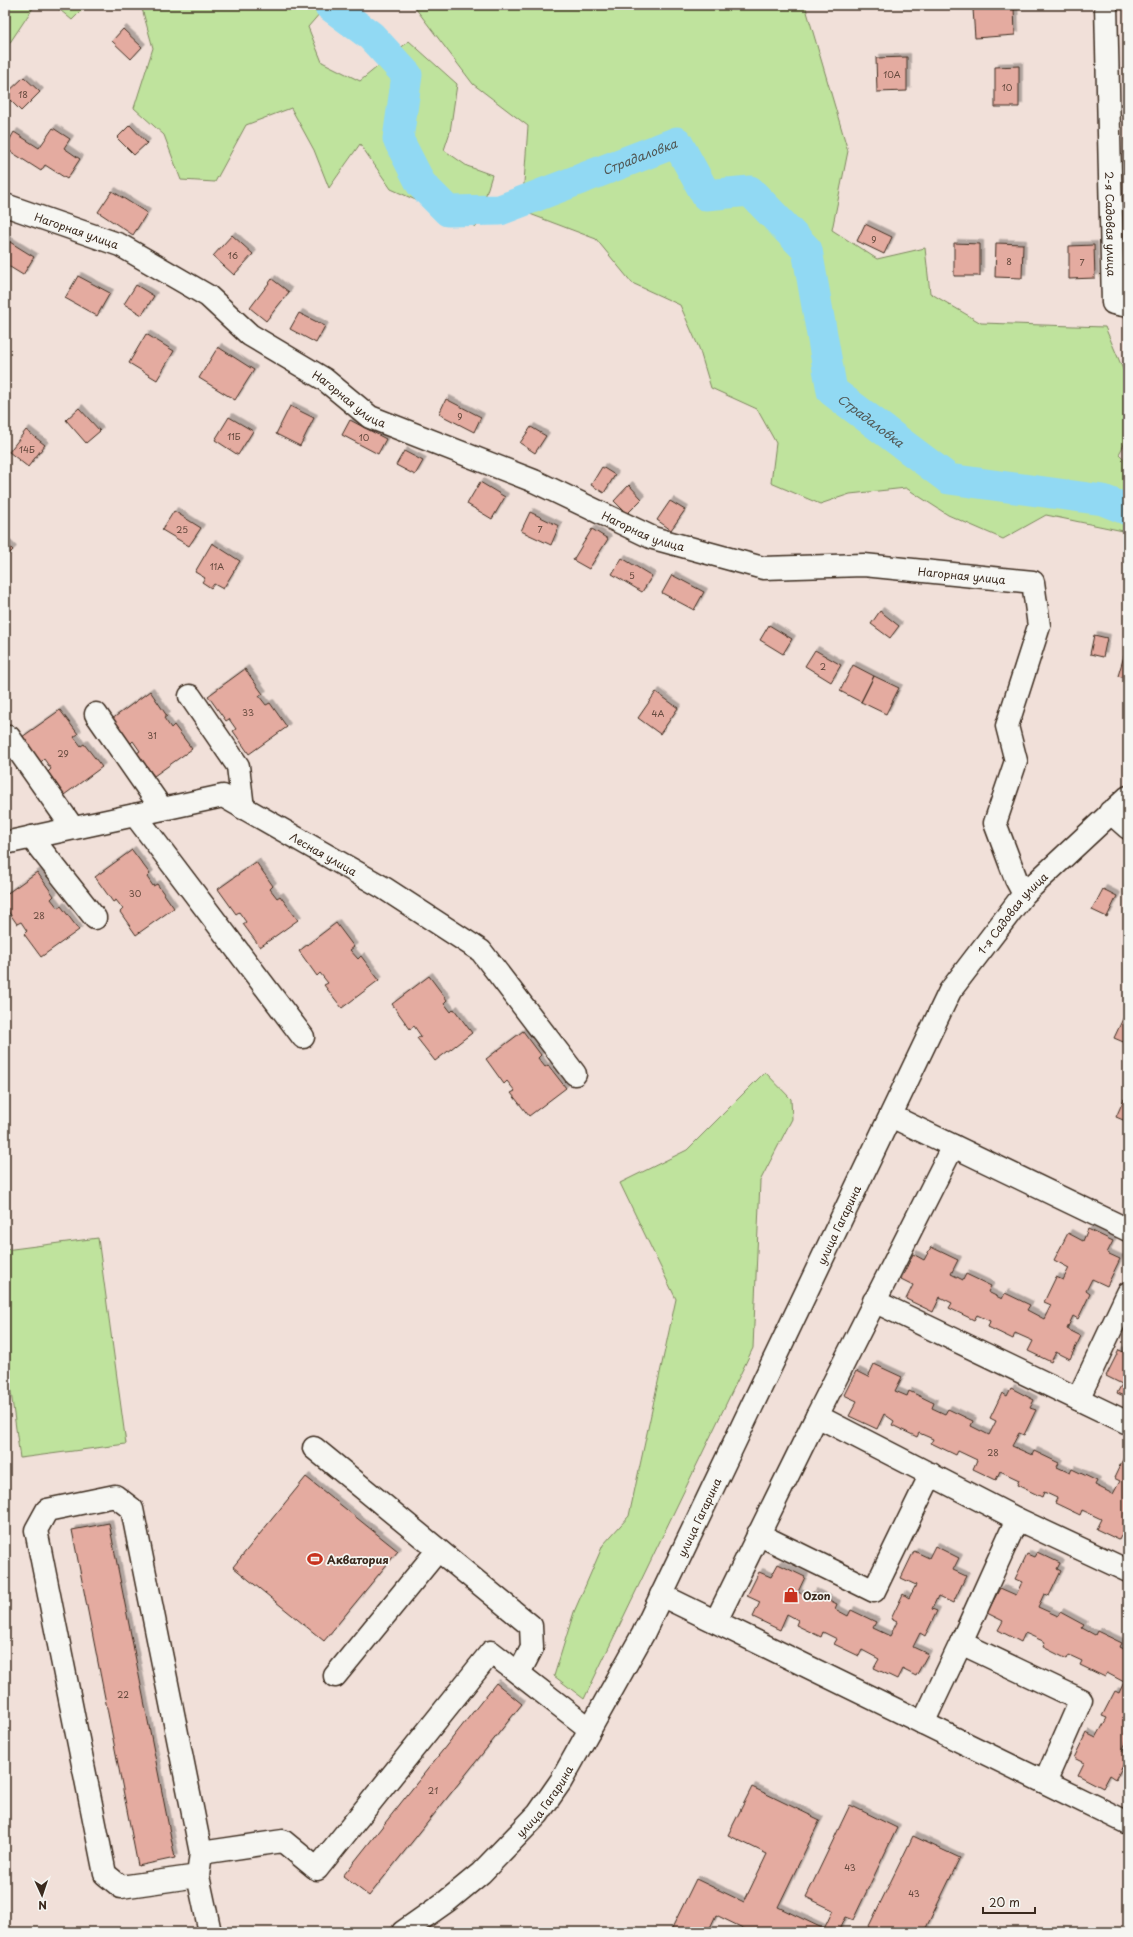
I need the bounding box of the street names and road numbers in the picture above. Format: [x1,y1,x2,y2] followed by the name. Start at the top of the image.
[1101,171,1121,277] street label: 2-я Садовая улица
[32,207,121,253] street label: Нагорная улица
[309,366,389,431] street label: Нагорная улица
[599,506,687,555] street label: Нагорная улица
[917,562,1007,588] street label: Нагорная улица
[287,828,360,880] street label: Лесная улица
[973,868,1051,957] street label: 1-я Садовая улица
[812,1182,865,1267] street label: улица Гагарина
[673,1475,725,1560] street label: улица Гагарина
[512,1762,577,1841] street label: улица Гагарина

